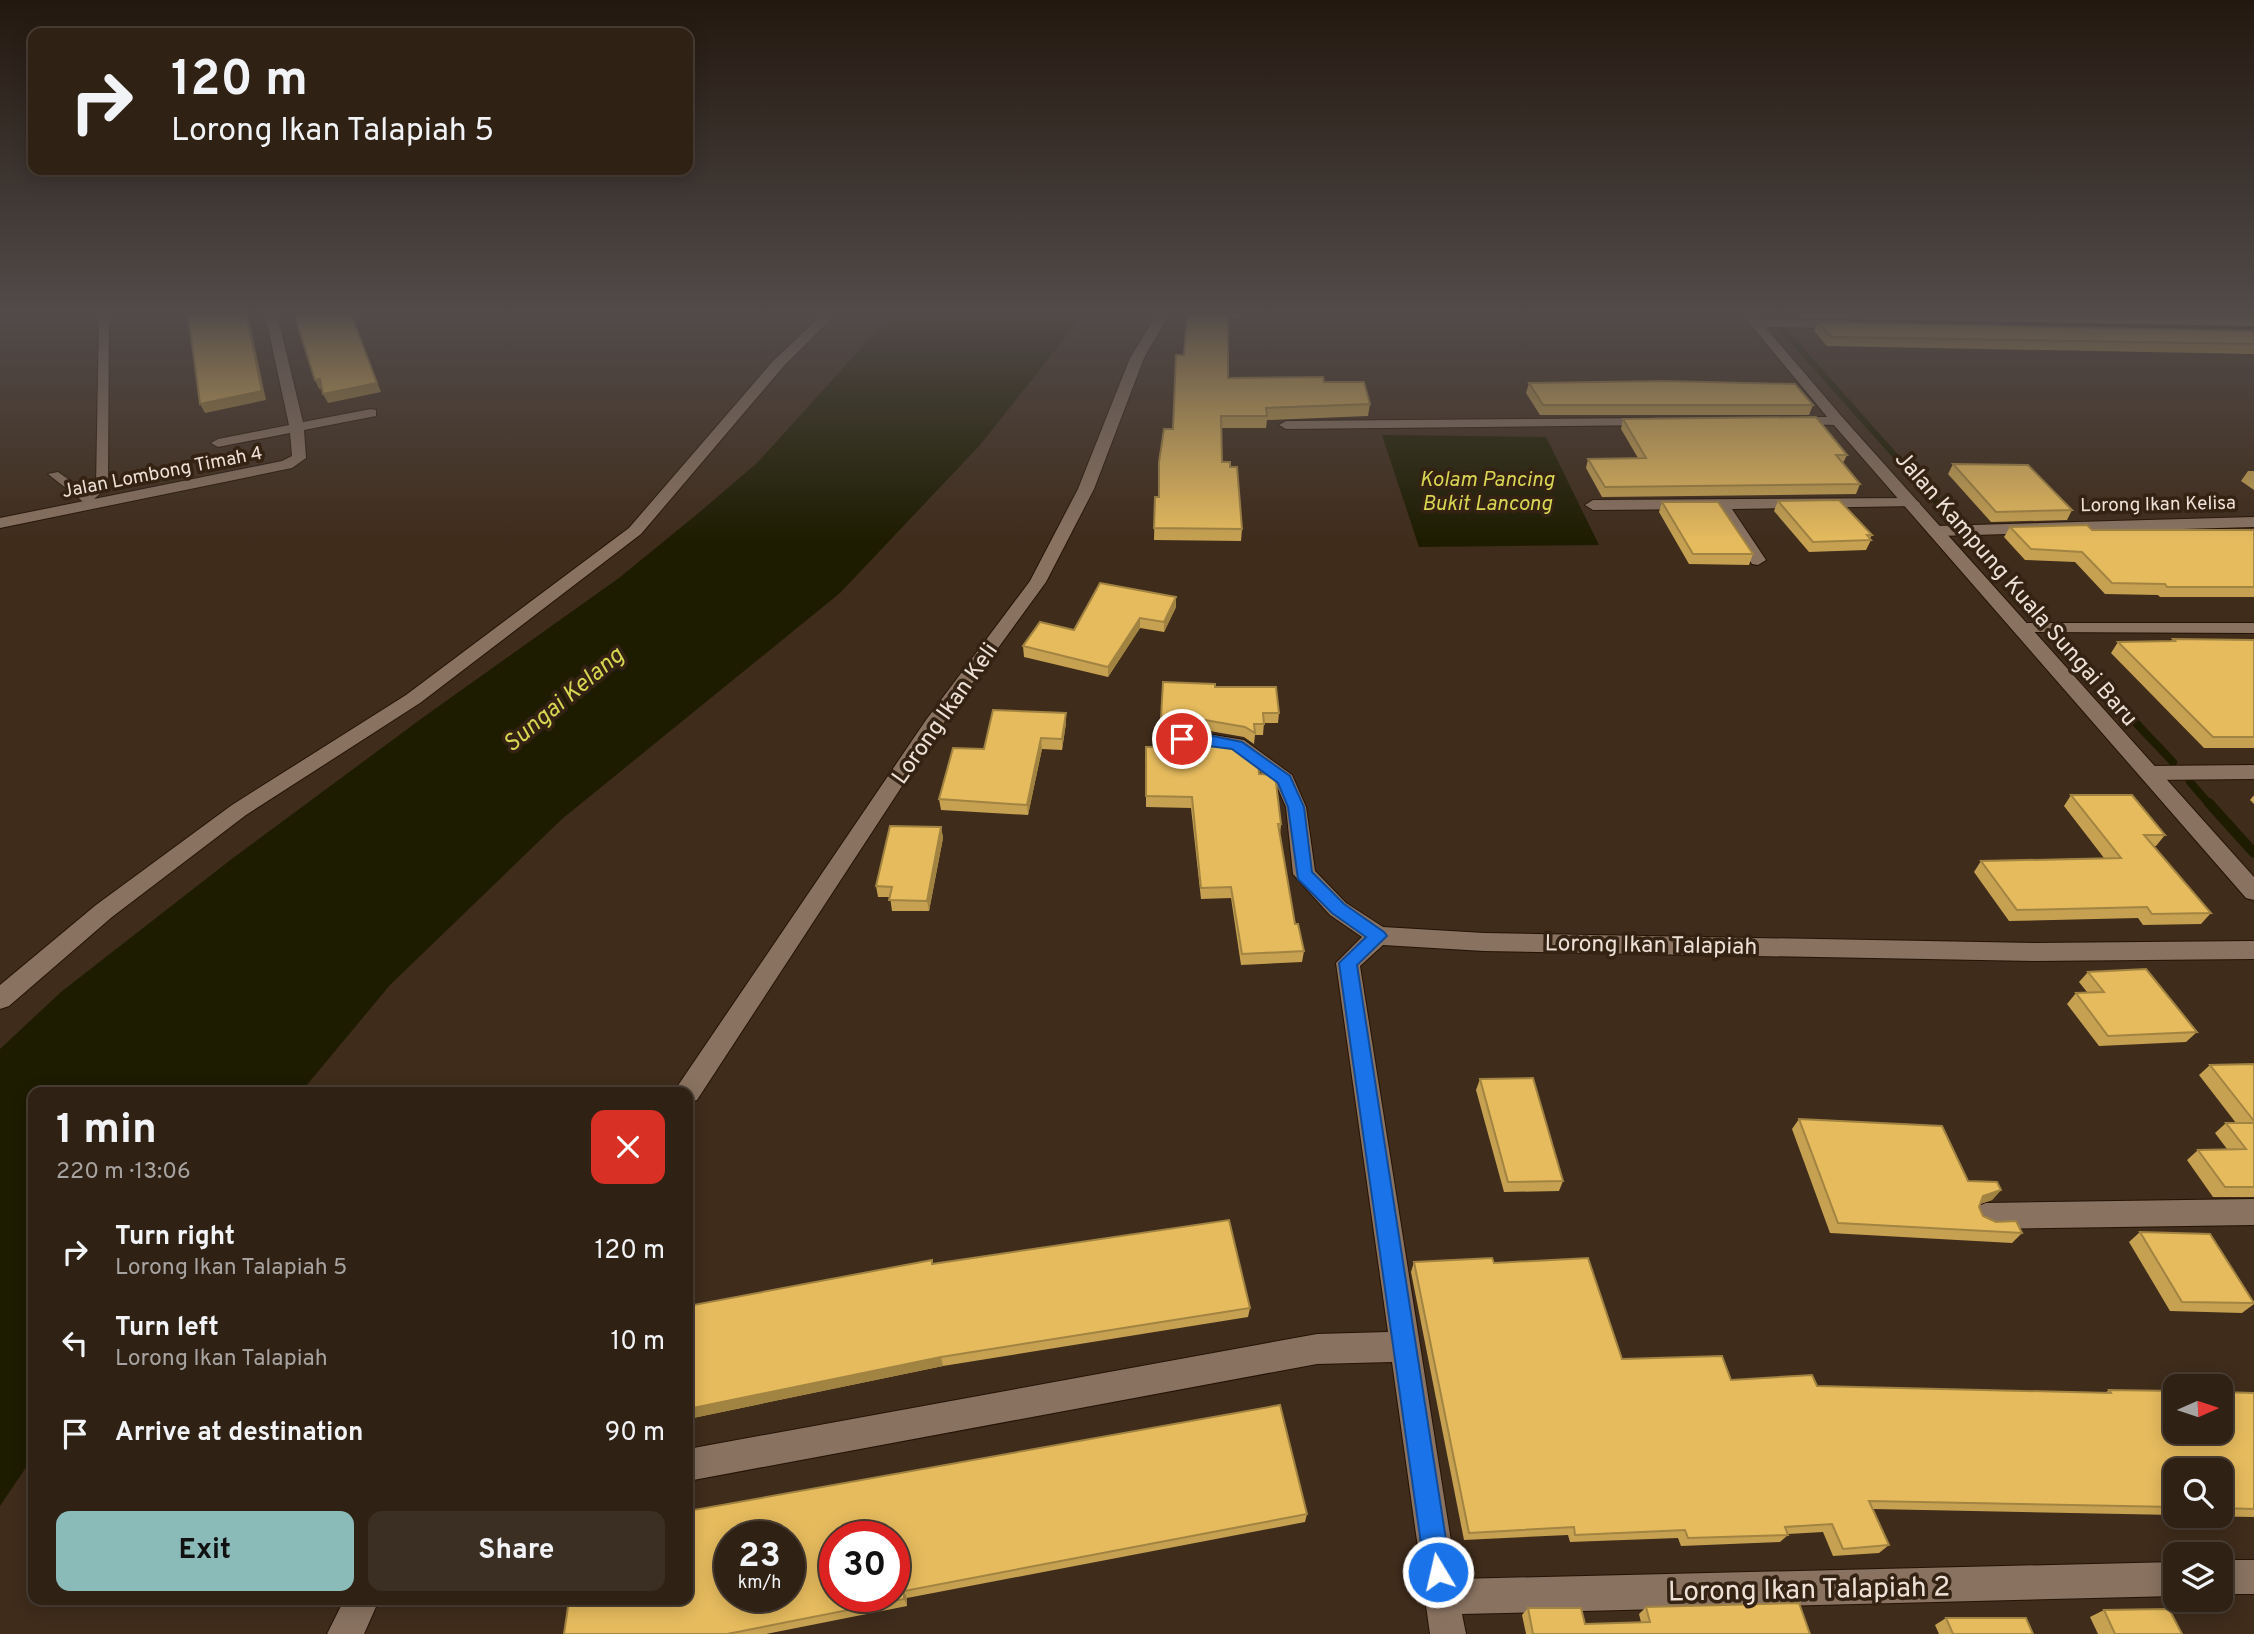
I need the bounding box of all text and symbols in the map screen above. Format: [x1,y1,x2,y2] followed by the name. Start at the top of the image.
[171,51,308,113] text: 120 m
[56,56,147,147] icon: right
[171,112,494,152] text: Lorong Ikan Talapiah 5
[60,442,265,504] street label: Jalan Lombong Timah 4
[1887,446,2143,733] street label: Jalan Kampung Kuala Sungai Baru
[1420,467,1555,518] water label: Kolam Pancing Bukit Lancong
[2080,492,2236,518] street label: Lorong Ikan Kelisa
[887,638,1006,791] street label: Lorong Ikan Keli
[498,641,632,760] water label: Sungai Kelang
[1152,709,1212,769] pin
[1163,720,1201,758] icon: arrive
[1544,930,1758,963] street label: Lorong Ikan Talapiah
[56,1105,157,1158] text: 1 min
[591,1110,665,1184] button: close
[56,1158,191,1187] text: 220 m · 13:06
[115,1221,235,1254] text: Turn right
[56,1233,94,1271] icon: right
[595,1235,665,1268] text: 120 m
[115,1254,347,1283] text: Lorong Ikan Talapiah 5
[115,1312,219,1345] text: Turn left
[56,1324,94,1362] icon: left
[610,1326,665,1359] text: 10 m
[115,1345,328,1374] text: Lorong Ikan Talapiah
[2163,1374,2233,1444] north arrow
[2163,1374,2233,1612] map controls
[56,1415,94,1453] icon: arrive
[115,1417,363,1450] text: Arrive at destination
[605,1417,665,1450] text: 90 m
[2163,1458,2233,1528] button: search
[56,1511,354,1591] button: Exit
[368,1511,665,1591] button: Share
[819,1521,910,1612] speed limit sign: 30
[738,1535,781,1579] text: 23
[1401,1535,1475,1609] position arrow
[2163,1542,2233,1612] button: layers
[1667,1571,1951,1611] street label: Lorong Ikan Talapiah 2
[738,1572,781,1595] text: km/h

